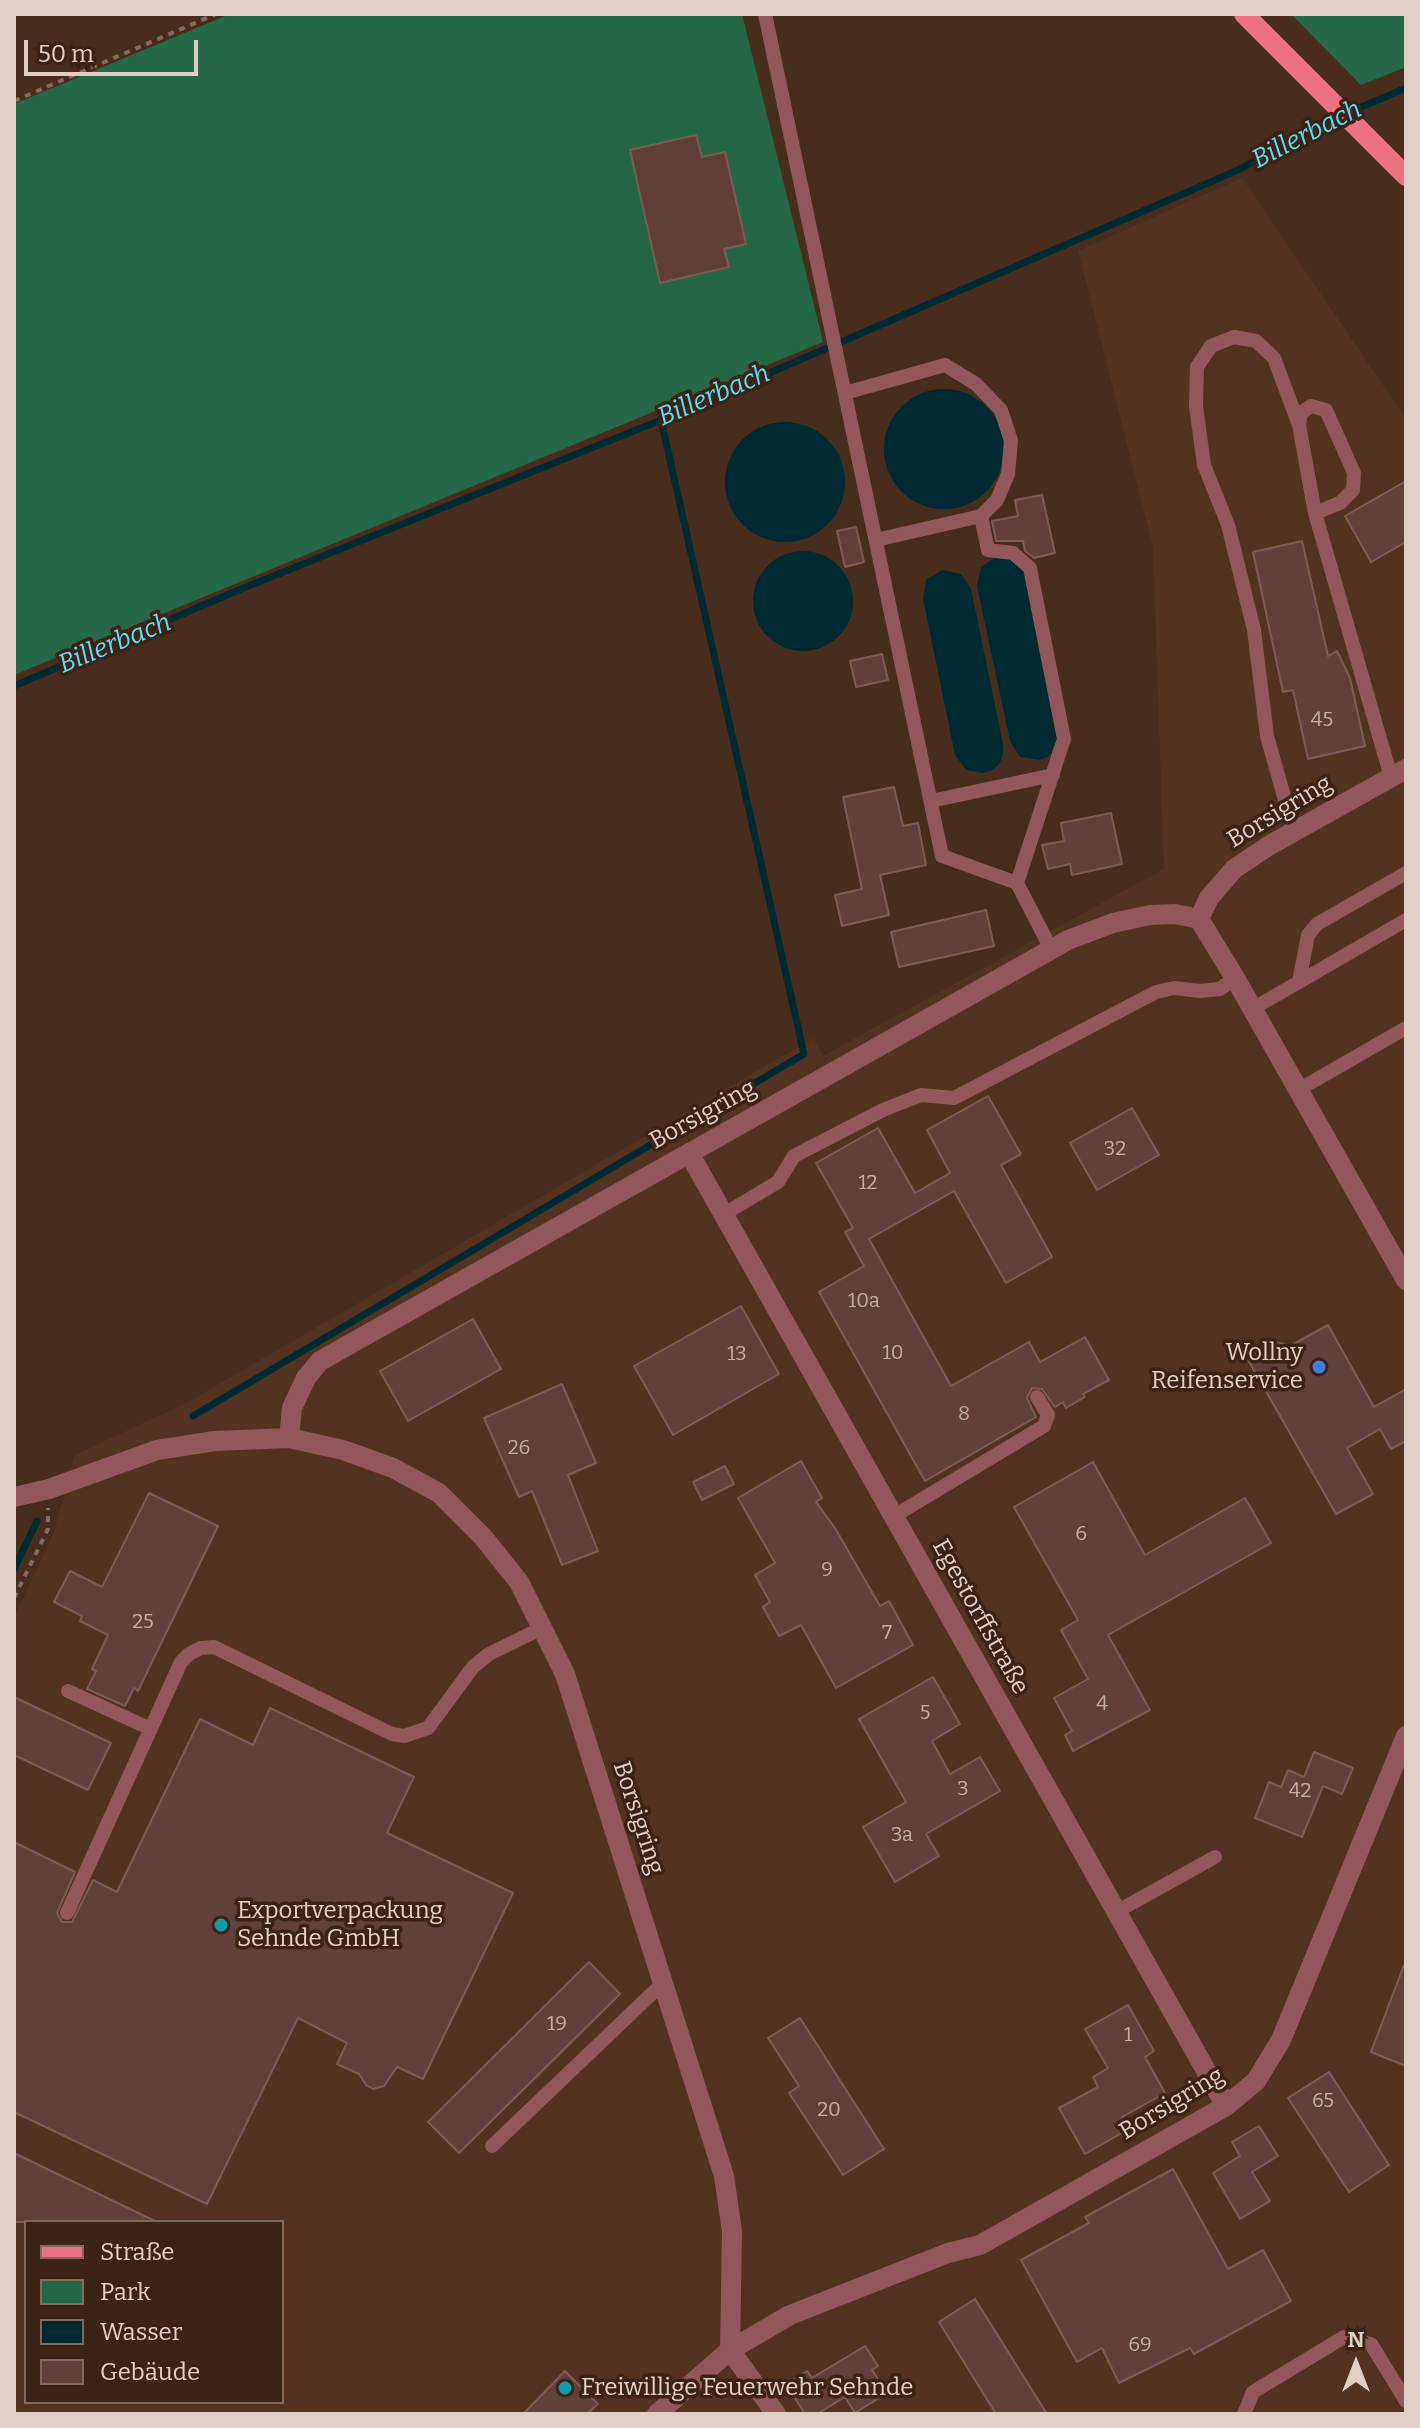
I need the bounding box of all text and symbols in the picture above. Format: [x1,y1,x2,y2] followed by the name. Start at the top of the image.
[28,24,202,74] scale bar
[38,40,94,68] text: 50 m
[1247,94,1367,176] water label: Billerbach
[653,358,775,434] water label: Billerbach
[54,607,176,681] water label: Billerbach
[1311,708,1333,732] house number: 45
[1222,770,1338,854] street label: Borsigring
[645,1074,761,1156] street label: Borsigring
[1104,1137,1126,1161] house number: 32
[859,1171,877,1195] house number: 12
[848,1289,880,1313] house number: 10a
[1151,1339,1303,1395] place label: Wollny Reifenservice
[883,1341,903,1365] house number: 10
[727,1342,747,1366] house number: 13
[1310,1358,1328,1376] marker: Wollny Reifenservice
[958,1402,970,1426] house number: 8
[508,1436,530,1460] house number: 26
[1075,1522,1087,1546] house number: 6
[926,1535,1034,1699] street label: Egestorffstraße
[821,1558,833,1582] house number: 9
[132,1610,154,1634] house number: 25
[882,1621,892,1645] house number: 7
[1096,1692,1108,1716] house number: 4
[920,1701,930,1725] house number: 5
[606,1758,670,1878] street label: Borsigring
[957,1777,969,1801] house number: 3
[1289,1779,1311,1803] house number: 42
[891,1823,913,1847] house number: 3a
[237,1897,443,1953] place label: Exportverpackung Sehnde GmbH
[212,1916,230,1934] marker: Exportverpackung Sehnde GmbH
[547,2012,567,2036] house number: 19
[1124,2023,1132,2047] house number: 1
[1114,2062,1230,2146] street label: Borsigring
[1312,2089,1334,2113] house number: 65
[817,2098,841,2122] house number: 20
[24,2220,284,2404] legend
[100,2238,174,2266] text: Straße
[100,2278,151,2306] text: Park
[100,2318,182,2346] text: Wasser
[1316,2324,1396,2404] north arrow
[1348,2326,1364,2353] text: N
[1128,2333,1152,2357] house number: 69
[100,2358,200,2386] text: Gebäude
[581,2374,913,2402] place label: Freiwillige Feuerwehr Sehnde
[556,2379,574,2397] marker: Freiwillige Feuerwehr Sehnde

